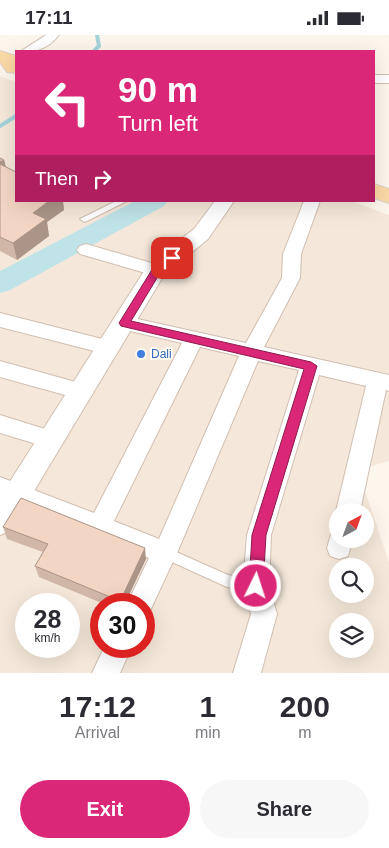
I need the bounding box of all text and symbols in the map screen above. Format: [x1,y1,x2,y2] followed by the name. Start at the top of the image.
[25,7,73,28] text: 17:11
[35,70,100,135] icon: left
[118,70,198,109] text: 90 m
[118,111,198,136] text: Turn left
[88,165,116,193] icon: right
[35,168,78,189] text: Then
[151,237,193,279] pin
[158,244,186,272] icon: arrive
[151,347,172,361] place label: Dali
[135,348,147,360] marker: Dali
[329,503,374,547] north arrow
[329,503,374,658] map controls
[329,558,374,603] button: search
[229,559,281,611] position arrow
[90,593,155,658] speed limit sign: 30
[34,605,61,633] text: 28
[329,613,374,658] button: layers
[34,631,61,645] text: km/h
[59,690,136,723] text: 17:12
[199,690,216,723] text: 1
[280,690,330,723] text: 200
[75,724,120,741] text: Arrival
[195,724,221,741] text: min
[298,724,311,741] text: m
[20,780,190,838] button: Exit
[200,780,369,838] button: Share

